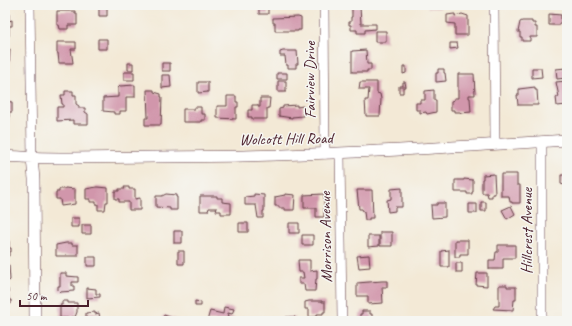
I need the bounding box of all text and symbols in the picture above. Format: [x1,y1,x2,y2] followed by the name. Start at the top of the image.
[300,40,320,118] street label: Fairview Drive
[239,128,335,150] street label: Wolcott Hill Road
[517,186,537,274] street label: Hillcrest Avenue
[315,190,337,283] street label: Morrison Avenue
[20,282,88,308] scale bar
[26,288,48,304] text: 50 m

